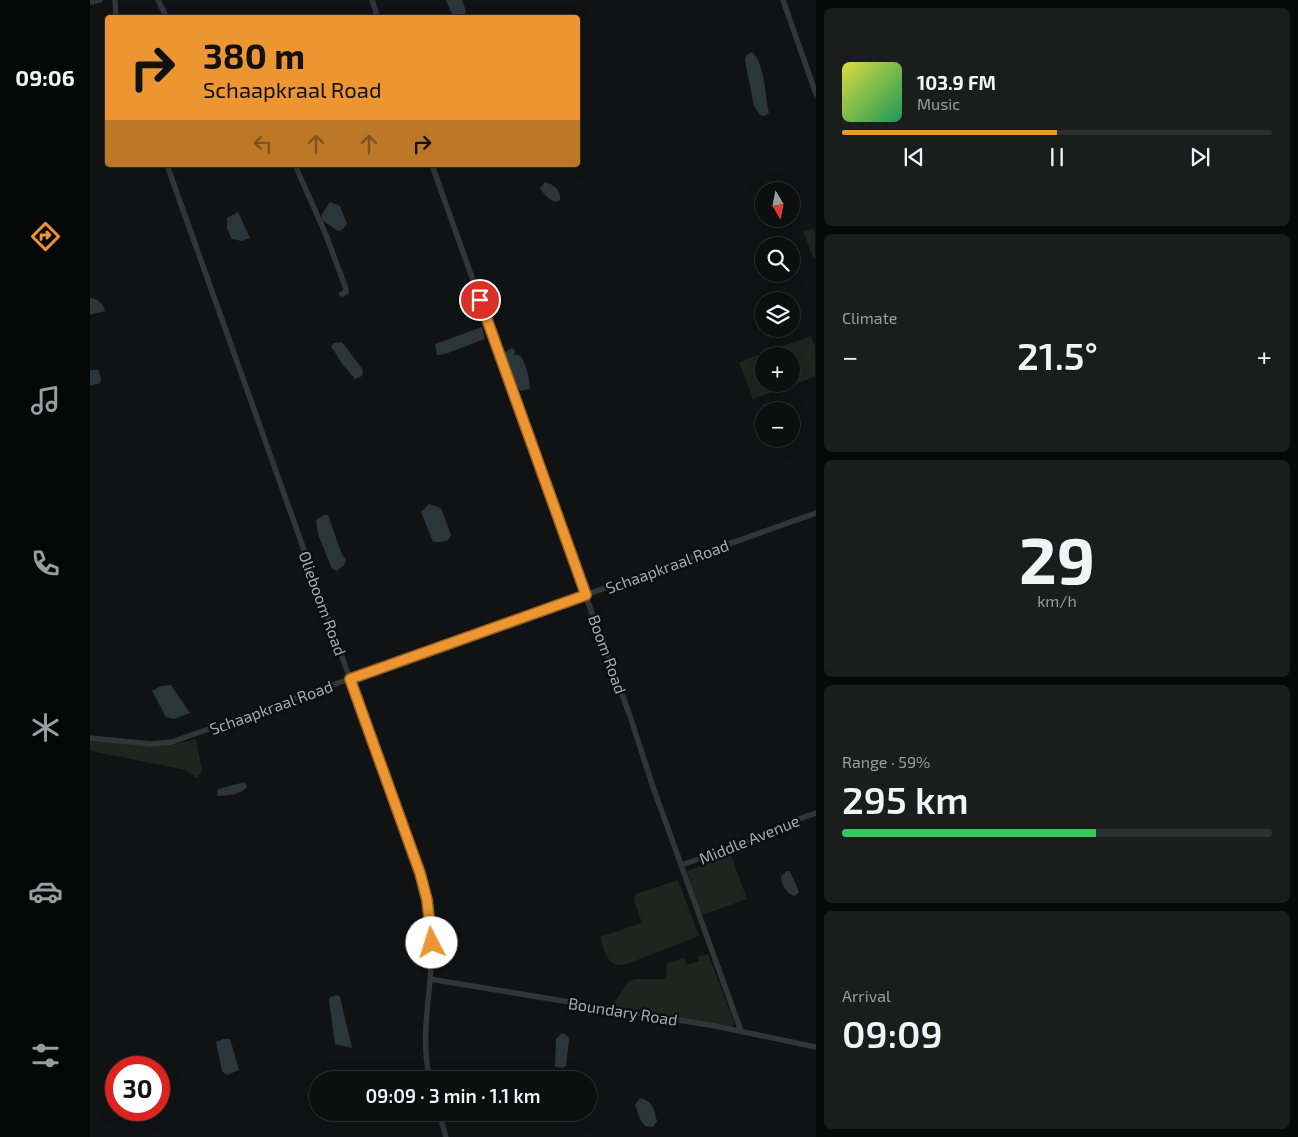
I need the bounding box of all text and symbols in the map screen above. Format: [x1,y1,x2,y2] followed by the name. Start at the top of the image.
[203,34,305,76] text: 380 m
[120,35,185,100] icon: right
[15,64,75,90] text: 09:06
[917,71,996,94] text: 103.9 FM
[203,76,382,102] text: Schaapkraal Road
[917,94,960,113] text: Music
[249,130,277,158] icon: left
[302,130,330,158] icon: ahead
[355,130,383,158] icon: ahead
[408,130,436,158] icon: right
[900,143,928,171] icon: previous
[1043,143,1071,171] icon: pause
[1186,143,1214,171] icon: next
[755,182,800,228] north arrow
[755,182,800,447] map controls
[28,219,63,254] icon: directions
[755,237,800,282] button: search
[459,279,501,321] pin
[466,286,494,314] icon: arrive
[755,292,800,337] button: layers
[842,308,897,327] text: Climate
[1017,332,1098,378] text: 21.5°
[842,339,858,373] text: −
[1257,339,1272,373] text: +
[755,347,800,392] button: +
[28,383,63,418] icon: music
[755,402,800,447] button: −
[1019,519,1095,597] text: 29
[603,535,731,597] street label: Schaapkraal Road
[28,546,63,581] icon: phone
[295,548,351,658] street label: Olieboom Road
[1037,591,1077,610] text: km/h
[585,612,631,696] street label: Boom Road
[207,676,335,738] street label: Schaapkraal Road
[28,710,63,745] icon: climate
[842,752,930,771] text: Range · 59%
[842,776,969,822] text: 295 km
[696,810,802,868] street label: Middle Avenue
[28,874,63,909] icon: car
[405,916,457,968] position arrow
[842,986,891,1005] text: Arrival
[567,993,679,1029] street label: Boundary Road
[842,1010,943,1056] text: 09:09
[28,1038,63,1073] icon: filters
[105,1056,170,1121] speed limit sign: 30
[366,1084,540,1107] text: 09:09 · 3 min · 1.1 km

